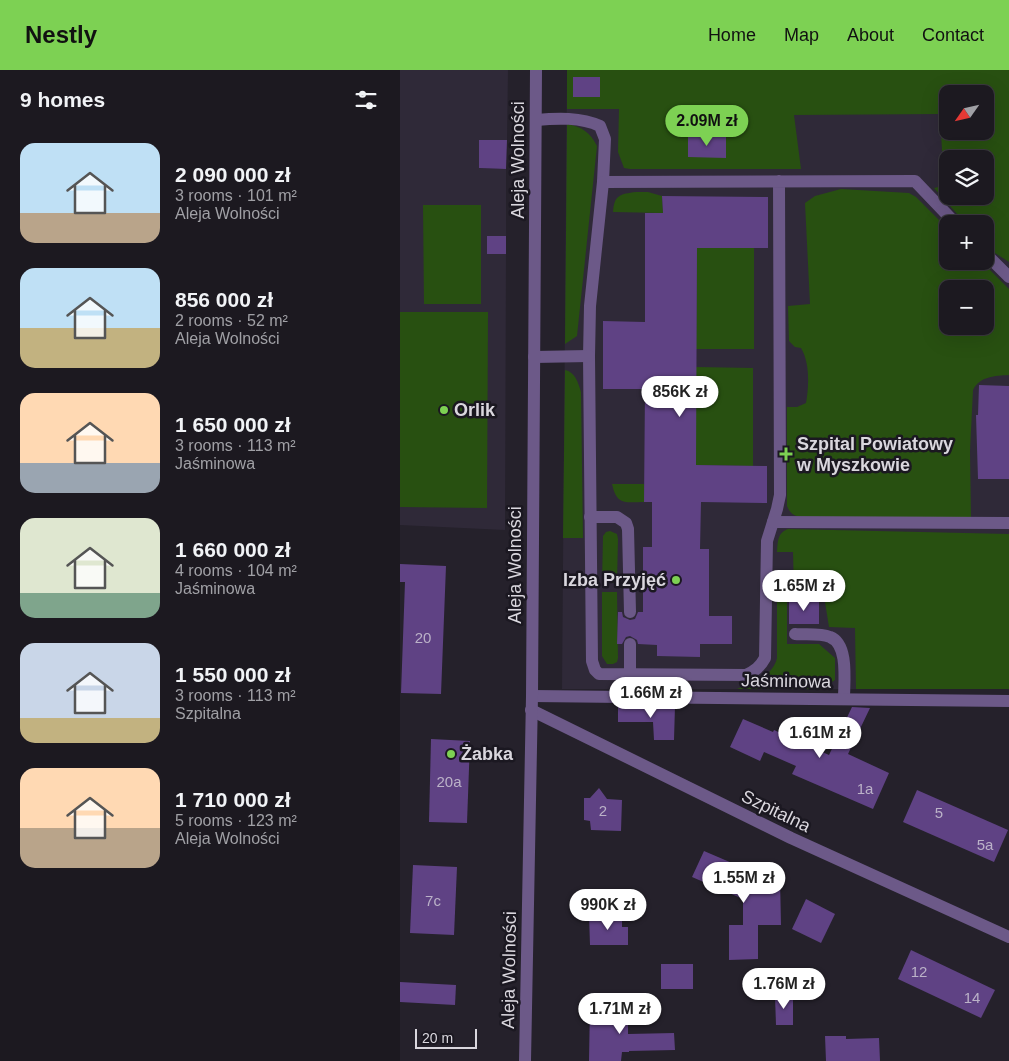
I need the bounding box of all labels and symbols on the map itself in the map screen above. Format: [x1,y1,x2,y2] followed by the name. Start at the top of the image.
[939,85,994,140] north arrow
[508,101,528,219] street label: Aleja Wolności
[655,104,759,147] pin: 2.09M zł
[634,376,726,418] pin: 856K zł
[454,400,496,420] place label: Orlik
[438,404,450,416] marker: Orlik
[796,434,953,475] place label: Szpital Powiatowy w Myszkowie
[779,447,793,461] marker: Szpital Powiatowy w Myszkowie
[505,506,525,624] street label: Aleja Wolności
[563,570,666,590] place label: Izba Przyjęć
[752,570,856,612] pin: 1.65M zł
[670,574,682,586] marker: Izba Przyjęć
[415,629,431,646] house number: 20
[741,670,832,692] street label: Jaśminowa
[599,676,703,719] pin: 1.66M zł
[768,716,872,759] pin: 1.61M zł
[461,744,514,764] place label: Żabka
[445,748,457,760] marker: Żabka
[436,773,462,790] house number: 20a
[857,780,874,797] house number: 1a
[738,786,815,837] street label: Szpitalna
[599,802,607,819] house number: 2
[935,804,943,821] house number: 5
[977,836,994,853] house number: 5a
[692,862,796,904] pin: 1.55M zł
[562,888,654,931] pin: 990K zł
[425,892,441,909] house number: 7c
[498,911,520,1029] street label: Aleja Wolności
[911,963,927,980] house number: 12
[732,968,836,1010] pin: 1.76M zł
[964,989,980,1006] house number: 14
[568,992,672,1035] pin: 1.71M zł
[415,1026,478,1049] scale bar

